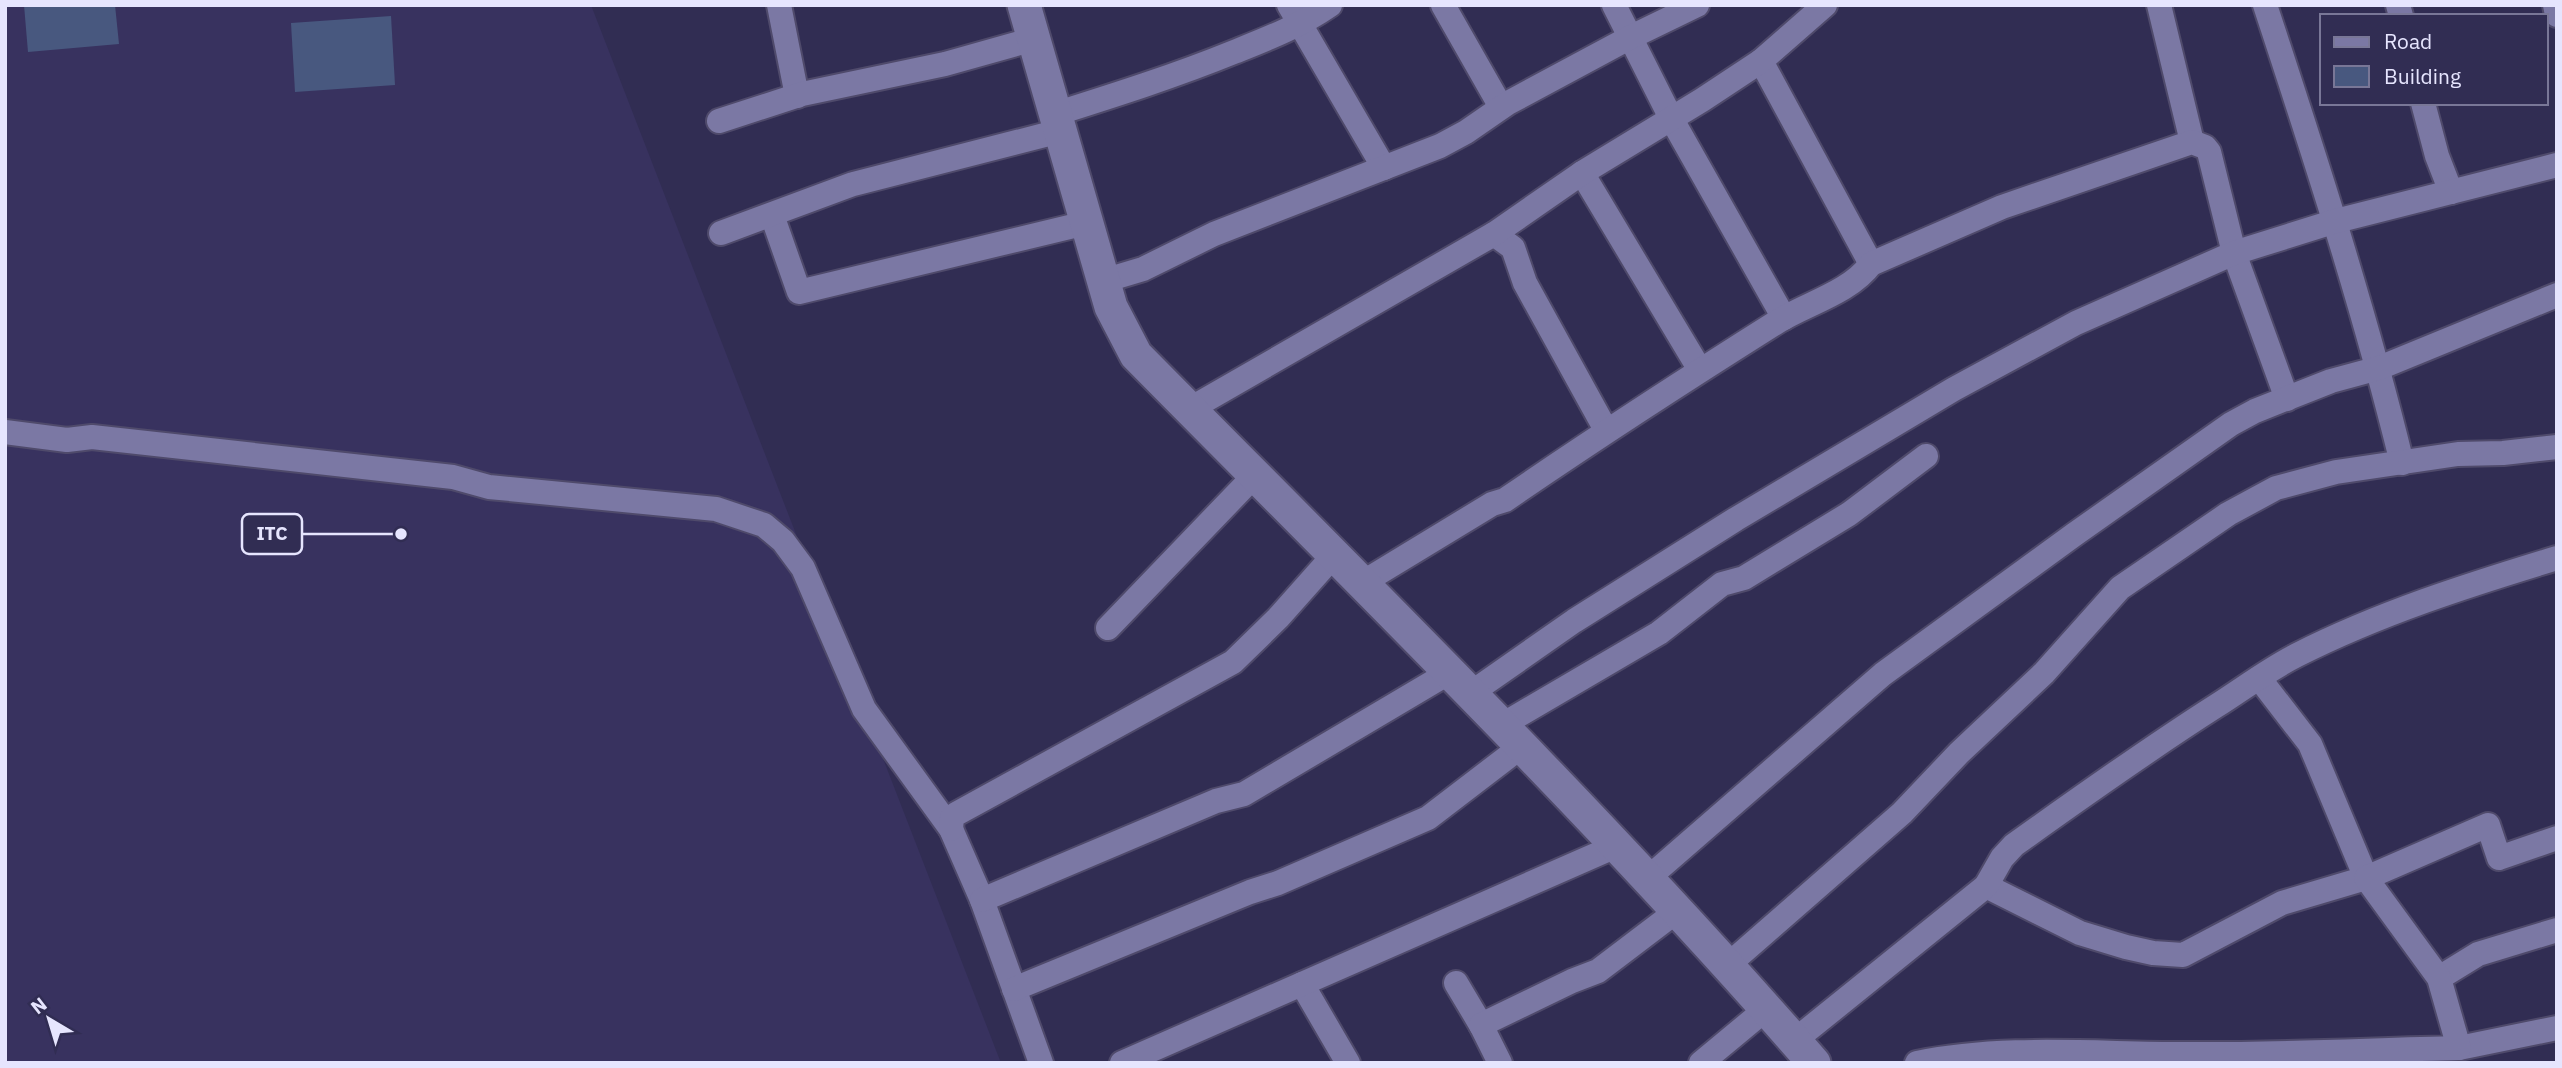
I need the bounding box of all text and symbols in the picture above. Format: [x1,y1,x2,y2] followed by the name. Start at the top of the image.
[2320,14,2548,105] legend
[2384,27,2432,55] text: Road
[2384,62,2461,90] text: Building
[242,514,302,554] callout: ITC
[256,521,288,545] text: ITC
[14,984,84,1054] north arrow
[26,992,51,1019] text: N

